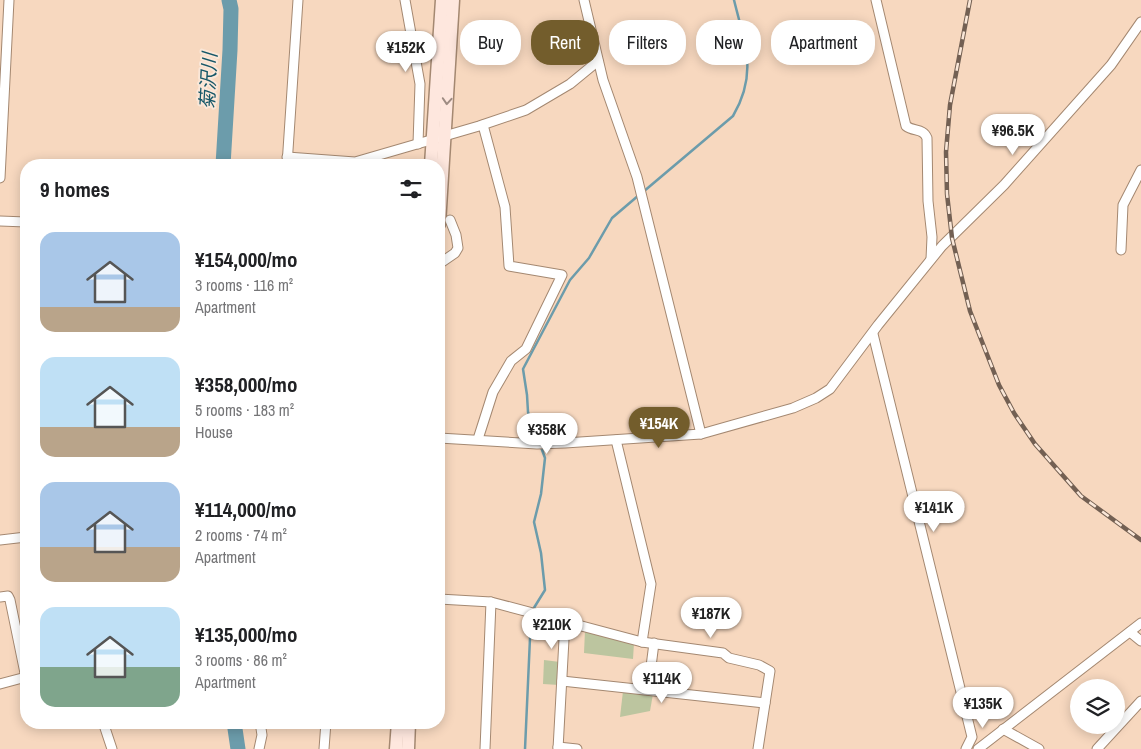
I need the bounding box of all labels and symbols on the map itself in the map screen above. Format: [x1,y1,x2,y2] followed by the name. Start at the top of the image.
[371,30,441,73] pin: ¥152K
[194,50,223,110] water label: 菊沢川
[441,97,452,105] one-way arrow
[972,114,1054,156] pin: ¥96.5K
[624,406,694,449] pin: ¥154K
[512,412,582,455] pin: ¥358K
[899,490,969,533] pin: ¥141K
[676,596,746,639] pin: ¥187K
[517,608,587,650] pin: ¥210K
[627,662,697,704] pin: ¥114K
[948,686,1018,729] pin: ¥135K

